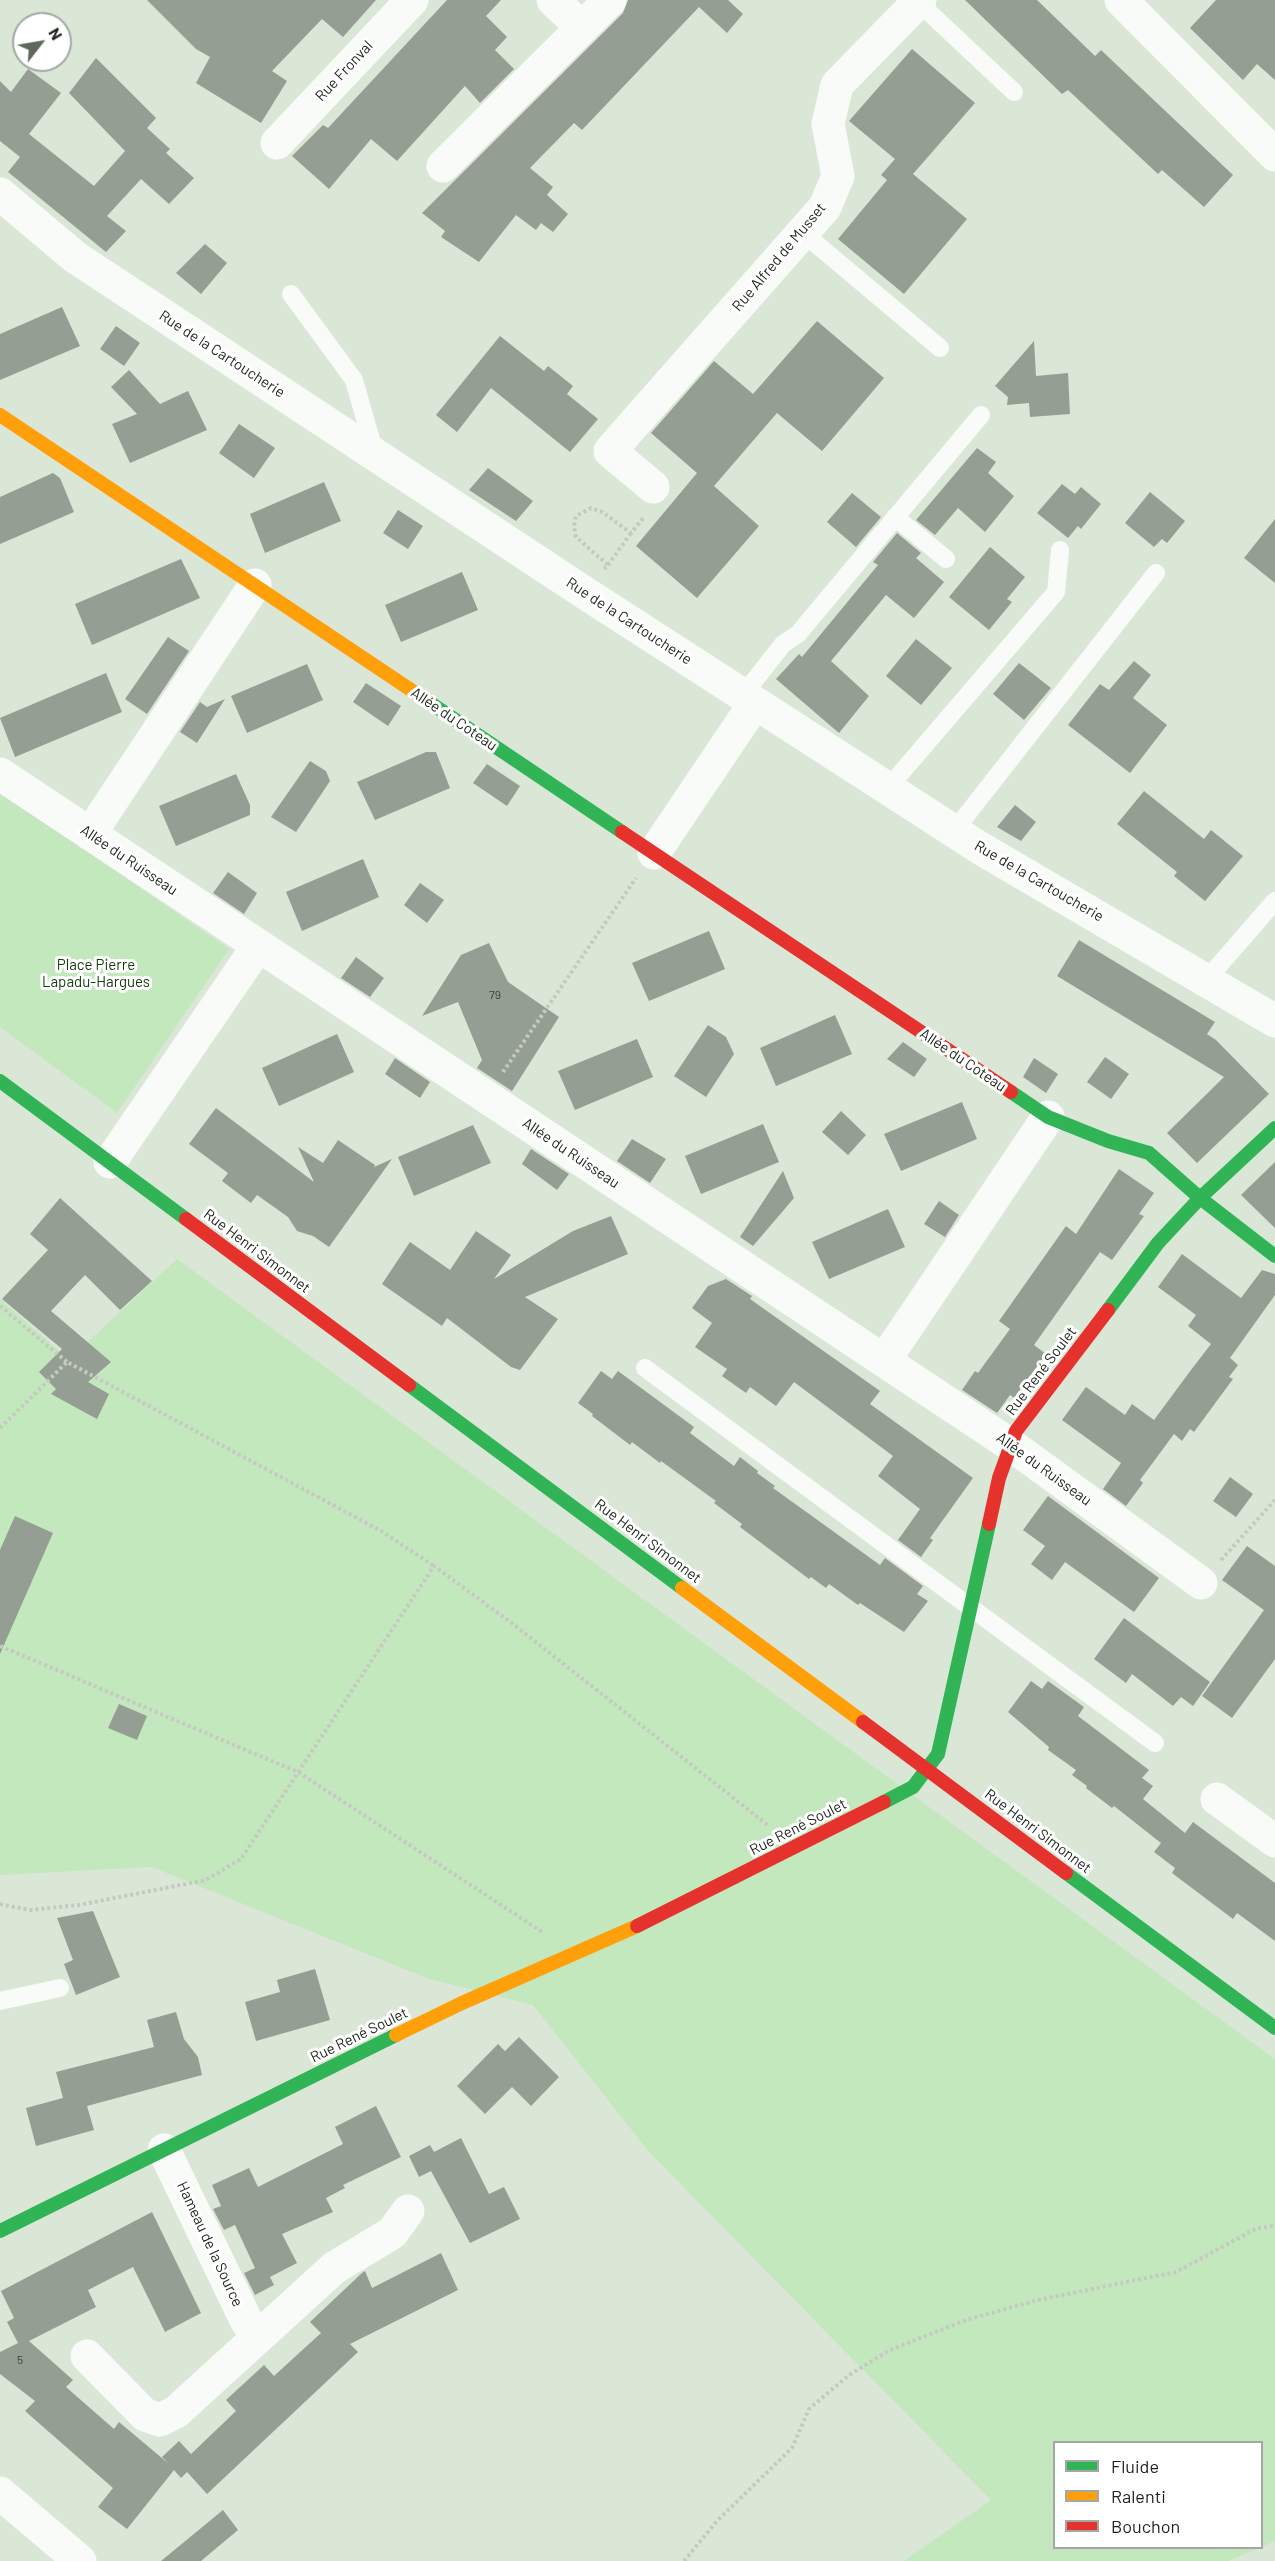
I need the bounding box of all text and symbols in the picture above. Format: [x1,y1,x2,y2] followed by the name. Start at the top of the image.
[12,12,72,72] north arrow
[45,24,67,43] text: N
[311,37,377,105] street label: Rue Fronval
[728,199,830,315] street label: Rue Alfred de Musset
[156,307,288,401] street label: Rue de la Cartoucherie
[563,574,695,668] street label: Rue de la Cartoucherie
[407,684,501,754] street label: Allée du Coteau
[77,821,181,899] street label: Allée du Ruisseau
[971,837,1107,925] street label: Rue de la Cartoucherie
[42,956,150,991] park label: Place Pierre Lapadu-Hargues
[489,988,501,1002] house number: 79
[916,1025,1010,1095] street label: Allée du Coteau
[519,1114,623,1192] street label: Allée du Ruisseau
[200,1205,314,1297] street label: Rue Henri Simonnet
[1002,1323,1080,1419] street label: Rue René Soulet
[993,1428,1095,1510] street label: Allée du Ruisseau
[591,1495,705,1587] street label: Rue Henri Simonnet
[981,1785,1095,1877] street label: Rue Henri Simonnet
[747,1795,849,1859] street label: Rue René Soulet
[307,2004,411,2066] street label: Rue René Soulet
[173,2179,247,2309] street label: Hameau de la Source
[17,2353,23,2367] house number: 5
[1053,2441,1263,2549] legend
[1111,2455,1159,2477] text: Fluide
[1111,2485,1166,2507] text: Ralenti
[1111,2515,1180,2537] text: Bouchon

